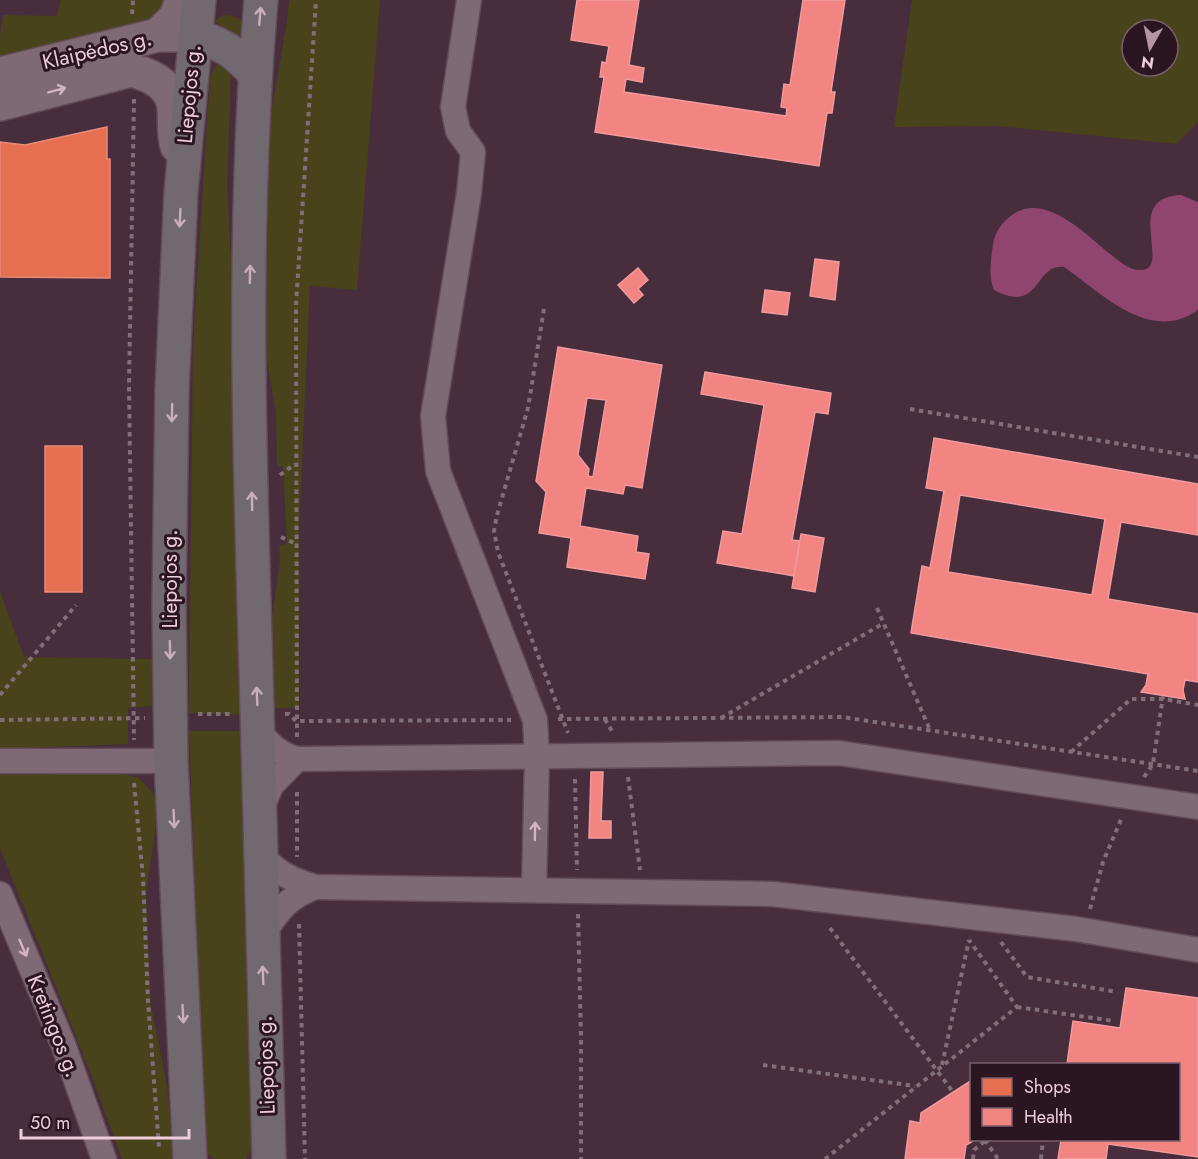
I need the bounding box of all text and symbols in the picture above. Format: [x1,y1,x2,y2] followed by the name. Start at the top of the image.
[255,7,266,26] one-way arrow
[1120,18,1180,78] north arrow
[39,23,155,77] street label: Klaipėdos g.
[170,43,208,145] street label: Liepojos g.
[1140,50,1156,75] text: N
[47,83,66,95] one-way arrow
[175,208,186,228] one-way arrow
[244,265,256,285] one-way arrow
[166,403,178,423] one-way arrow
[246,491,257,511] one-way arrow
[155,530,185,628] street label: Liepojos g.
[164,640,176,660] one-way arrow
[251,686,263,706] one-way arrow
[168,809,179,829] one-way arrow
[529,821,541,841] one-way arrow
[18,938,29,957] one-way arrow
[258,965,269,985] one-way arrow
[20,971,88,1081] street label: Kretingos g.
[177,1004,188,1024] one-way arrow
[249,1015,283,1115] street label: Liepojos g.
[970,1063,1180,1141] legend
[1024,1074,1071,1100] text: Shops
[21,1102,189,1140] scale bar
[1024,1104,1073,1130] text: Health
[30,1110,70,1136] text: 50 m

